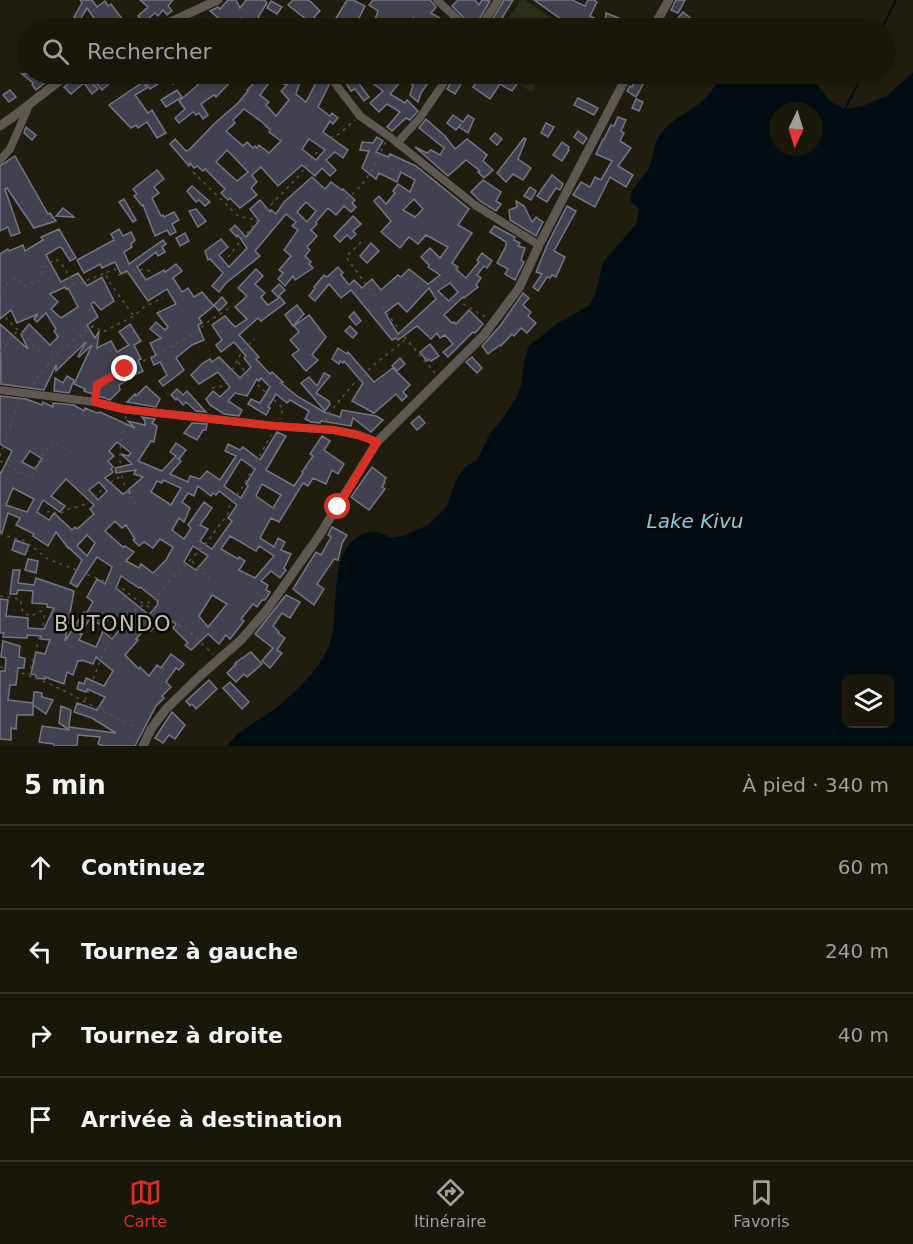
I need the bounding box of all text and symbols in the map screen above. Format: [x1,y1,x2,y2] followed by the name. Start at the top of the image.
[18,18,895,84] search box
[39,35,72,68] icon: search
[87,39,212,64] text: Rechercher
[769,102,823,156] north arrow
[111,355,137,381] route end
[324,493,350,519] route start
[647,509,743,533] water label: Lake Kivu
[54,612,172,636] district label: BUTONDO
[841,674,895,728] map controls
[841,674,895,728] button: layers
[24,770,106,800] text: 5 min
[743,773,889,797] text: À pied · 340 m
[24,851,57,884] icon: ahead
[81,855,205,880] text: Continuez
[838,855,889,879] text: 60 m
[24,935,57,968] icon: left
[81,939,298,964] text: Tournez à gauche
[825,939,889,963] text: 240 m
[24,1019,57,1052] icon: right
[81,1023,283,1048] text: Tournez à droite
[838,1023,889,1047] text: 40 m
[24,1103,57,1136] icon: arrive
[81,1107,343,1132] text: Arrivée à destination
[123,1176,167,1231] tab: Carte
[414,1176,486,1231] tab: Itinéraire
[733,1176,790,1231] tab: Favoris

